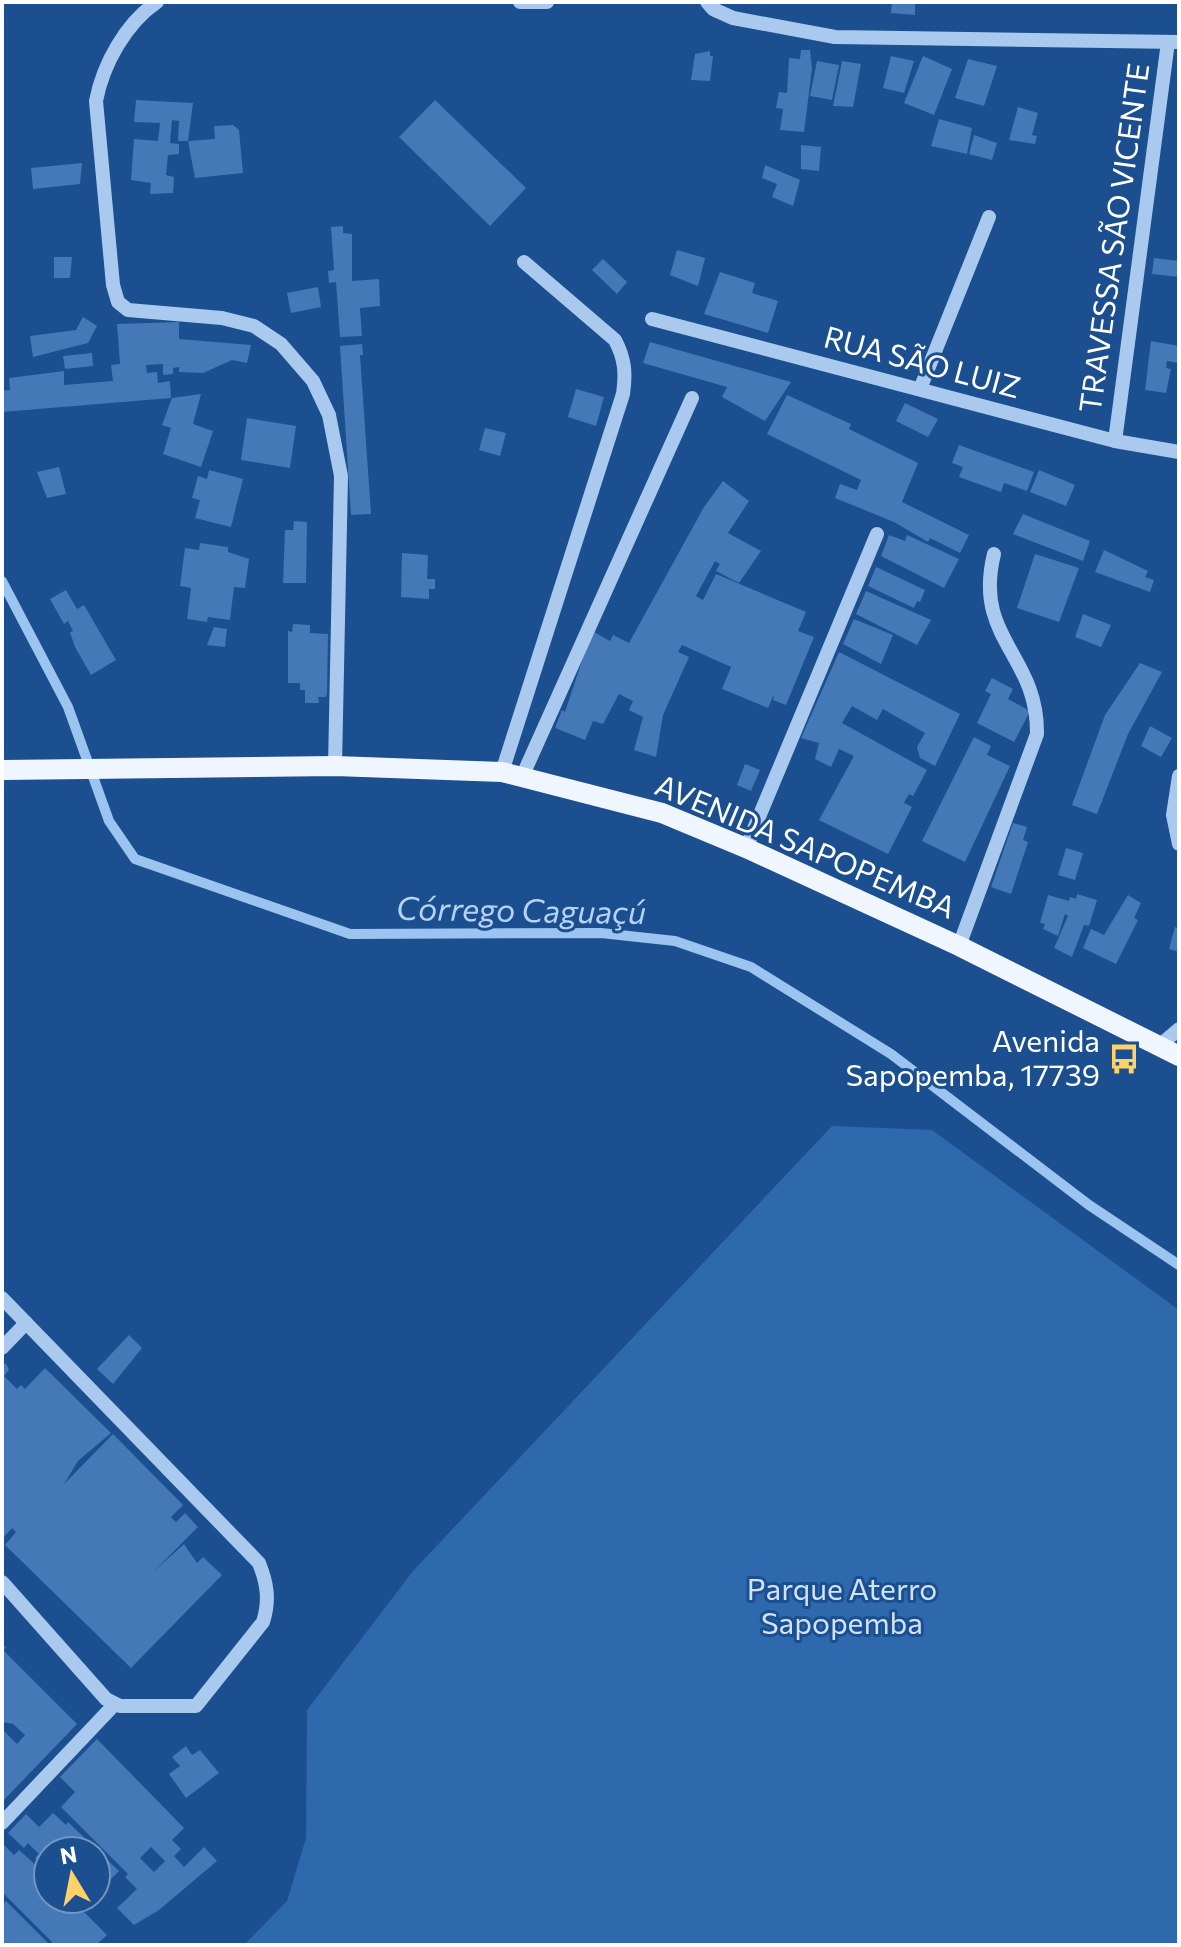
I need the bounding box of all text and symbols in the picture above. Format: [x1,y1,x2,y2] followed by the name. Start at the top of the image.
[1070,61,1155,415] street label: TRAVESSA SÃO VICENTE
[820,317,1025,405] street label: RUA SÃO LUIZ
[650,765,962,925] street label: AVENIDA SAPOPEMBA
[396,887,646,931] water label: Córrego Caguaçú
[845,1021,1100,1092] place label: Avenida Sapopemba, 17739
[1107,1042,1141,1076] bus stop icon: Avenida Sapopemba, 17739
[747,1569,937,1640] park label: Parque Aterro Sapopemba
[32,1835,112,1915] north arrow
[58,1840,79,1870] text: N

